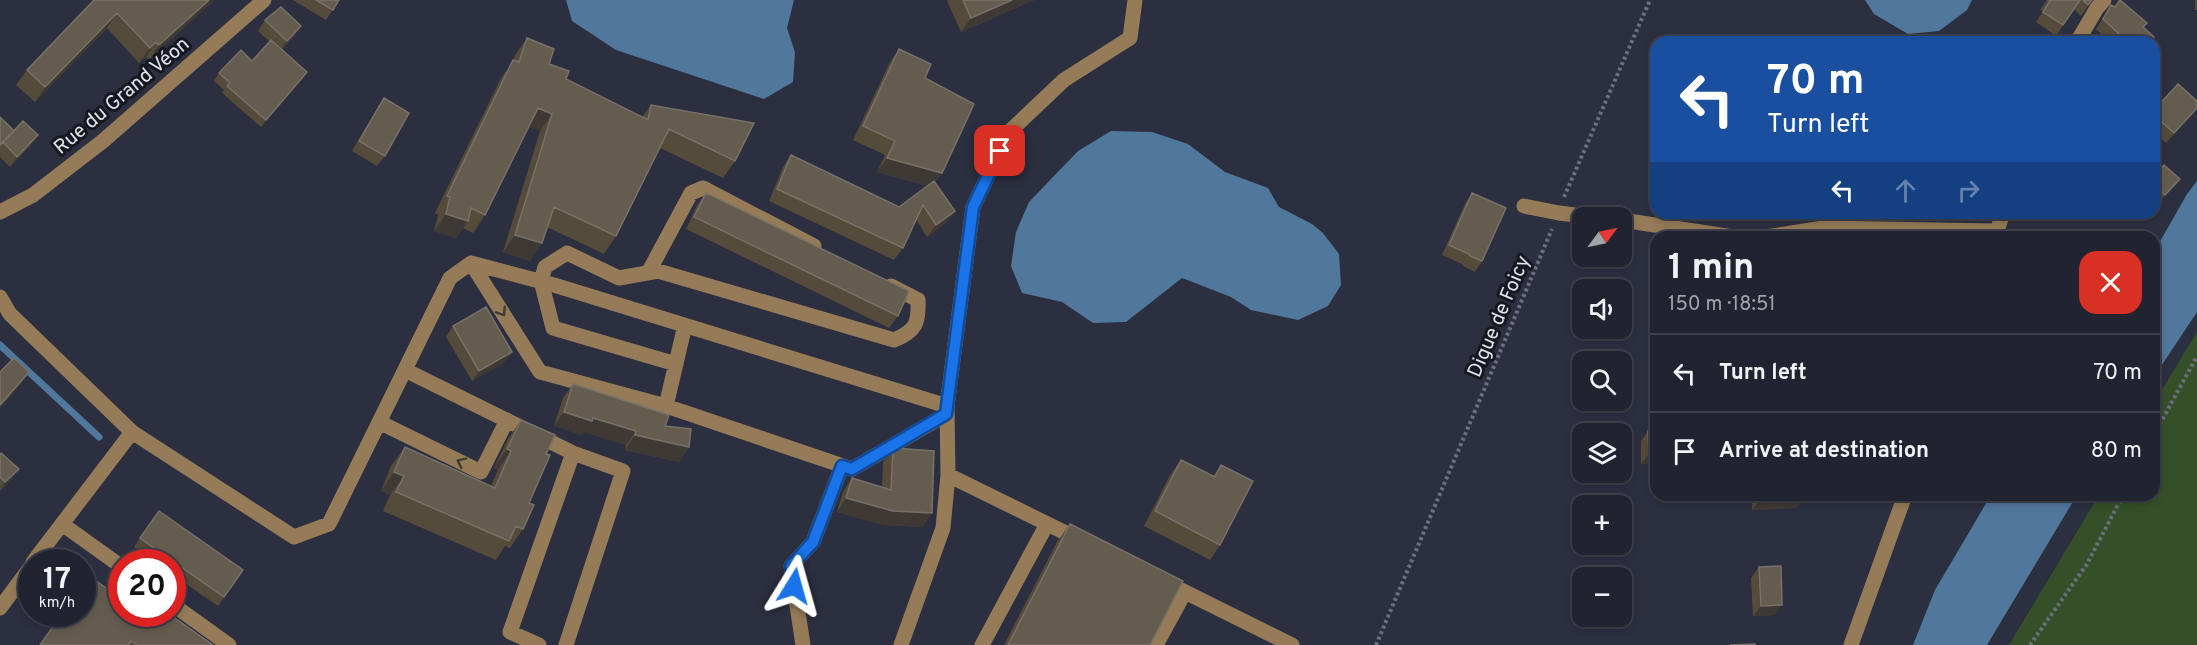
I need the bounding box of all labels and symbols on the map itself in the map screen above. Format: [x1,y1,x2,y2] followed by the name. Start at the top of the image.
[49,32,196,161] street label: Rue du Grand Véon
[974,125,1025,176] pin
[1572,207,1632,267] north arrow
[1462,252,1537,382] street label: Digue de Foicy
[494,306,505,317] one-way arrow
[457,458,467,469] one-way arrow
[108,549,186,627] speed limit sign: 20
[762,554,826,618] position arrow

